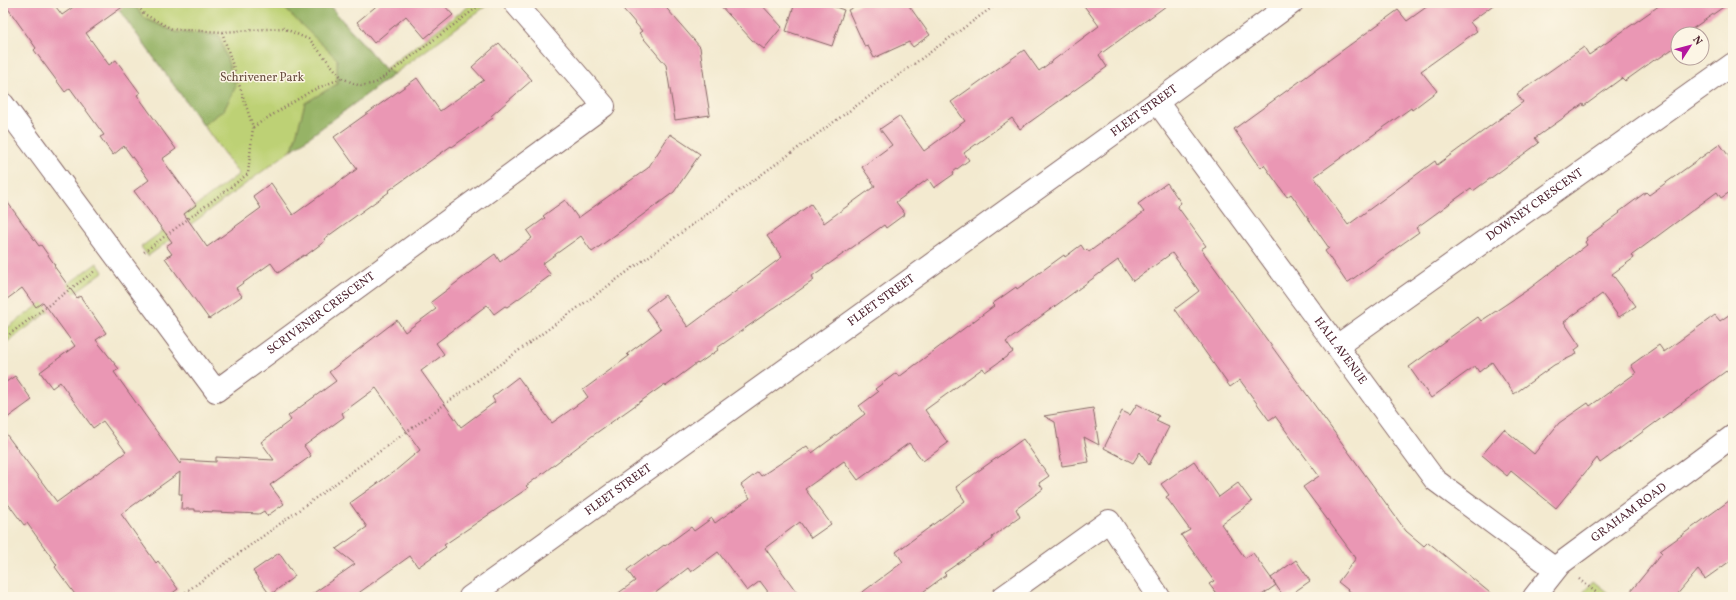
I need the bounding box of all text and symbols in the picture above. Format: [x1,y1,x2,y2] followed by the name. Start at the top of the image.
[1670,26,1710,66] north arrow
[1688,33,1705,49] text: N
[220,70,305,86] park label: Schrivener Park
[1107,81,1181,141] street label: FLEET STREET
[1483,165,1587,245] street label: DOWNEY CRESCENT
[264,269,378,359] street label: SCRIVENER CRESCENT
[845,271,918,330] street label: FLEET STREET
[1310,314,1370,388] street label: HALL AVENUE
[582,460,655,520] street label: FLEET STREET
[1588,479,1670,546] street label: GRAHAM ROAD

